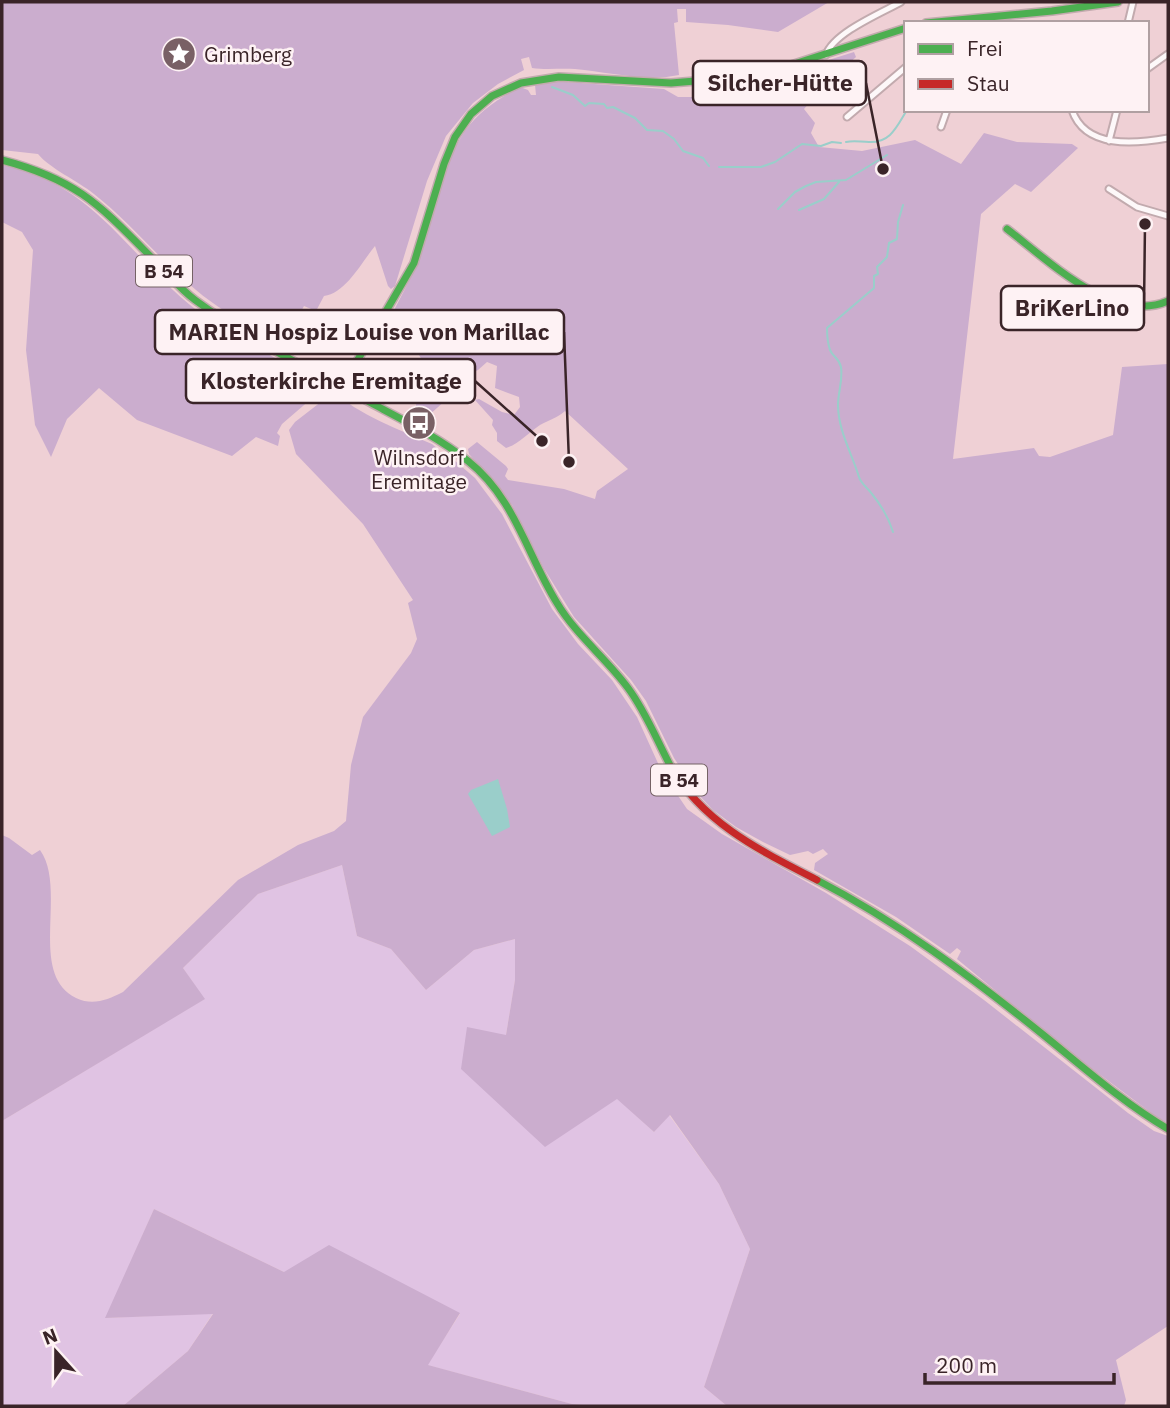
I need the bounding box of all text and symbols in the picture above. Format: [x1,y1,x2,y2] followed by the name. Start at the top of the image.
[904,21,1149,112] legend
[967,34,1003,62] text: Frei
[160,35,198,73] place icon: Grimberg
[204,40,292,68] place label: Grimberg
[693,61,866,105] callout: Silcher-Hütte
[707,67,853,97] text: Silcher-Hütte
[967,69,1010,97] text: Stau
[136,256,192,286] road number: B 54
[1001,286,1144,330] callout: BriKerLino
[1015,292,1129,322] text: BriKerLino
[155,310,564,354] callout: MARIEN Hospiz Louise von Marillac
[168,316,550,346] text: MARIEN Hospiz Louise von Marillac
[186,359,475,403] callout: Klosterkirche Eremitage
[200,365,462,395] text: Klosterkirche Eremitage
[400,404,438,442] bus stop icon: Wilnsdorf Eremitage
[371,443,467,495] place label: Wilnsdorf Eremitage
[651,764,707,796] road number: B 54
[21,1317,91,1387] north arrow
[39,1322,61,1350] text: N
[925,1342,1114,1386] scale bar
[936,1351,997,1379] text: 200 m

